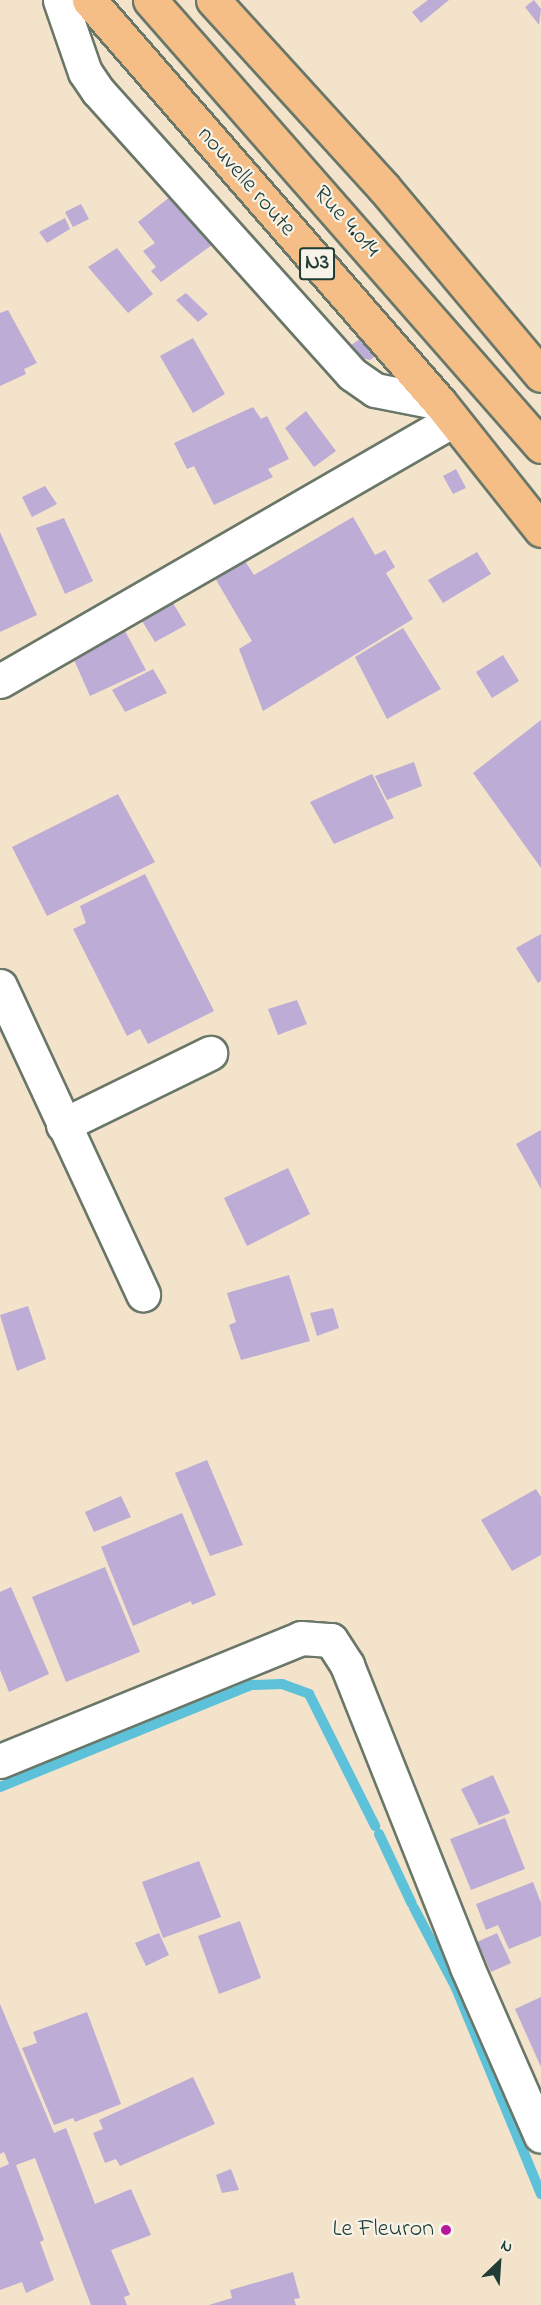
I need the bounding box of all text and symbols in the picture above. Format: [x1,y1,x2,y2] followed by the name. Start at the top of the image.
[191,121,301,243] street label: nouvelle route
[306,180,386,264] street label: Rue 4.014
[299,245,335,283] road number: N3
[333,2216,434,2244] place label: Le Fleuron
[439,2223,453,2237] marker: Le Fleuron
[469,2233,529,2293] north arrow
[497,2234,517,2260] text: N

